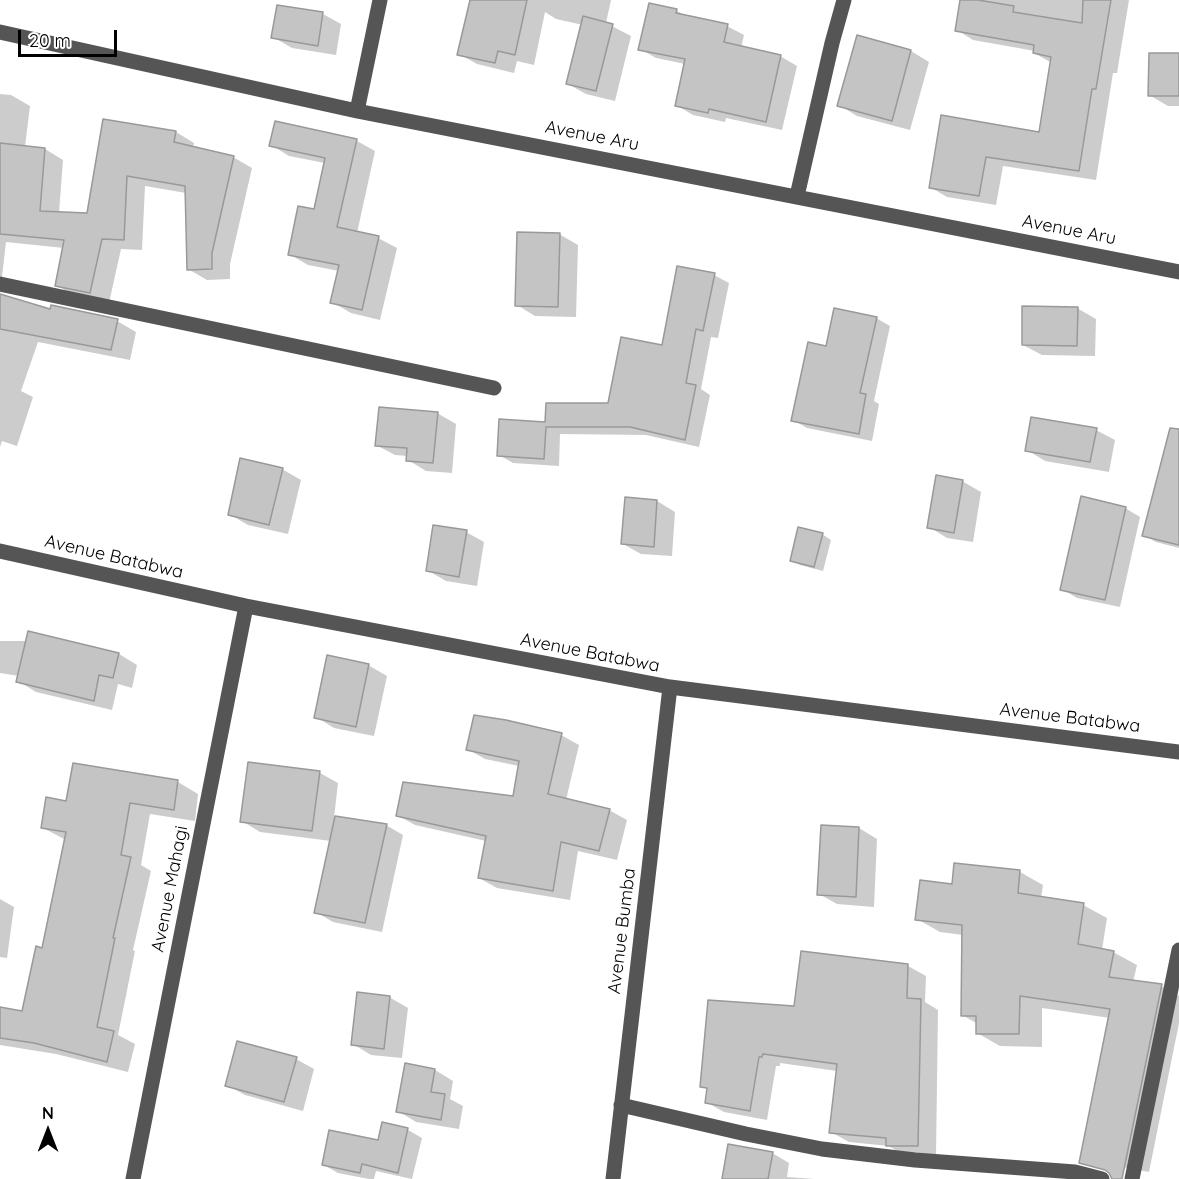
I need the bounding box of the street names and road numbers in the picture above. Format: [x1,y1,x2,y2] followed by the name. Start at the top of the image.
[543,116,641,156] street label: Avenue Aru
[1020,210,1118,250] street label: Avenue Aru
[43,531,185,583] street label: Avenue Batabwa
[518,629,662,677] street label: Avenue Batabwa
[998,699,1142,737] street label: Avenue Batabwa
[147,824,193,954] street label: Avenue Mahagi
[604,867,640,995] street label: Avenue Bumba

